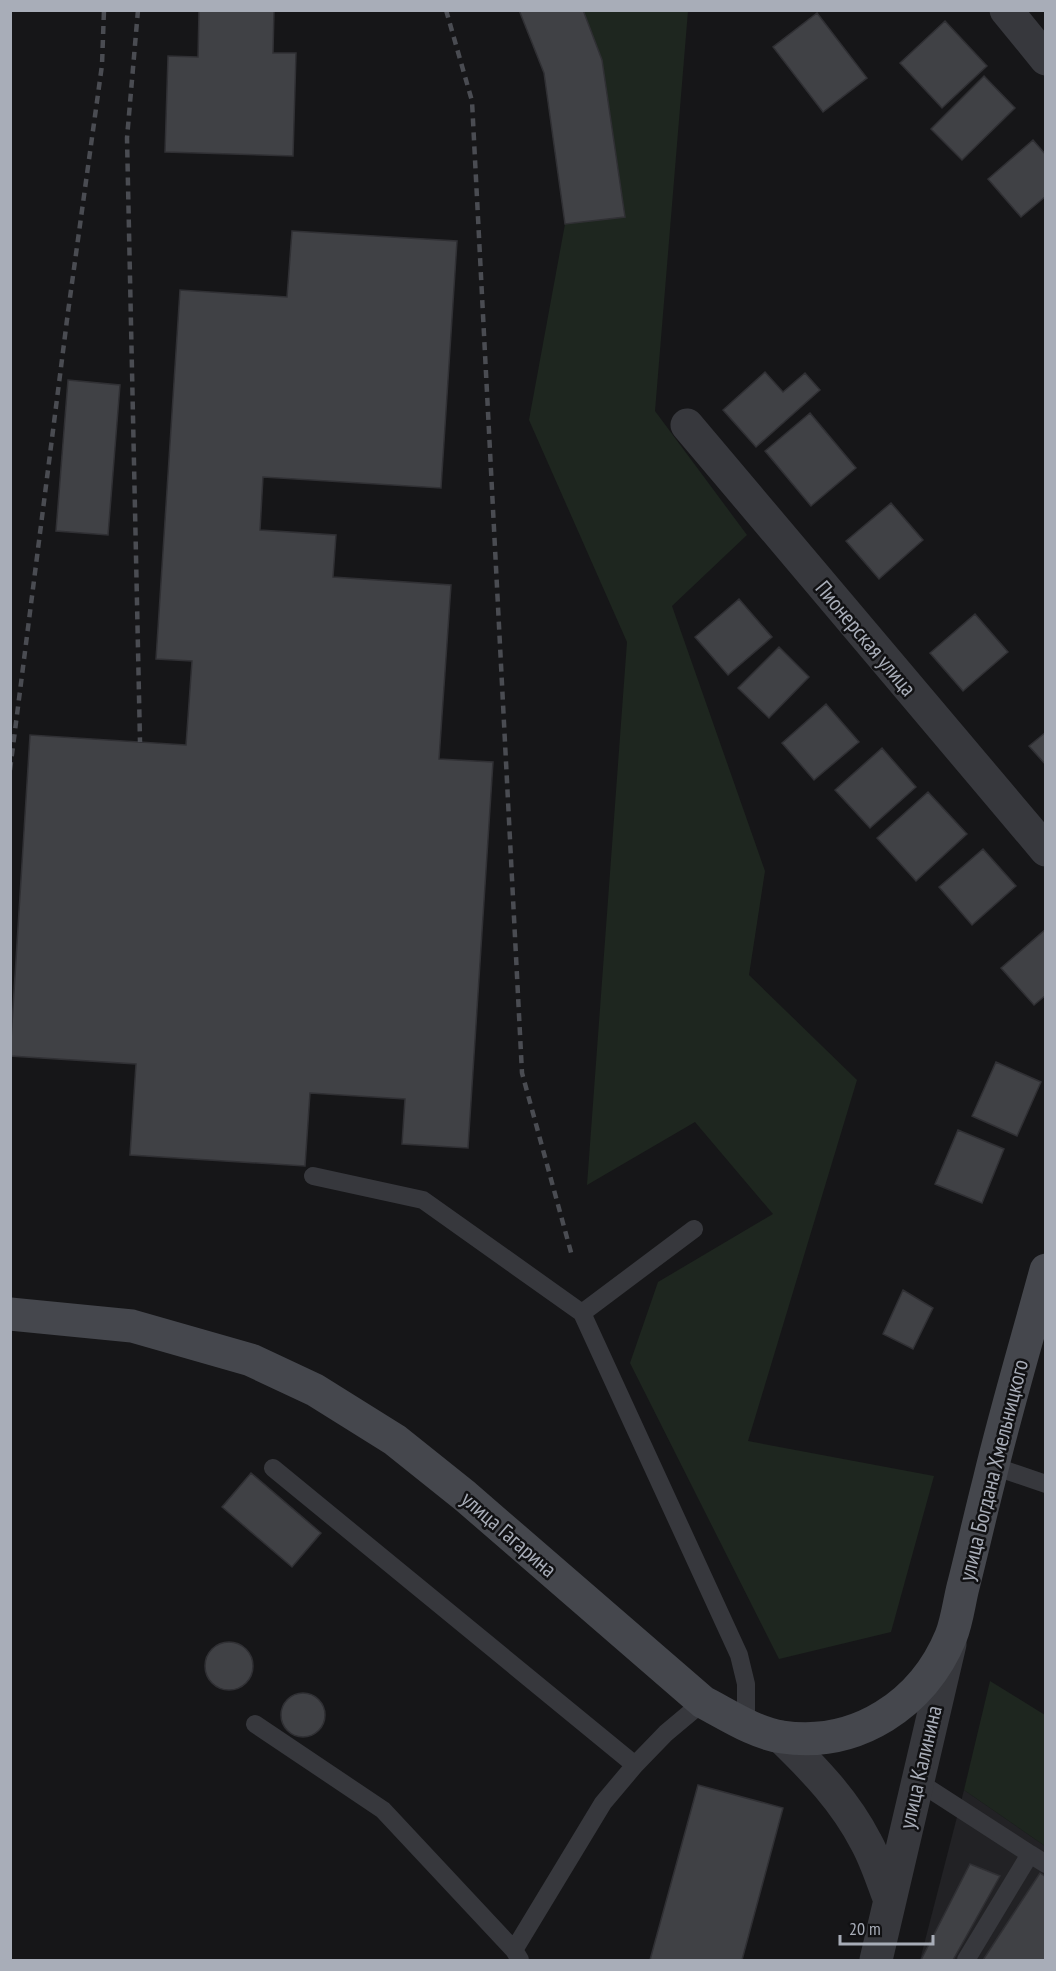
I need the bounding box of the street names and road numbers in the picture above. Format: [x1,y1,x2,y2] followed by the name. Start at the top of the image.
[810,575,922,701] street label: Пионерская улица
[952,1356,1034,1584] street label: улица Богдана Хмельницкого
[456,1485,562,1583] street label: улица Гагарина
[892,1703,948,1831] street label: улица Калинина

